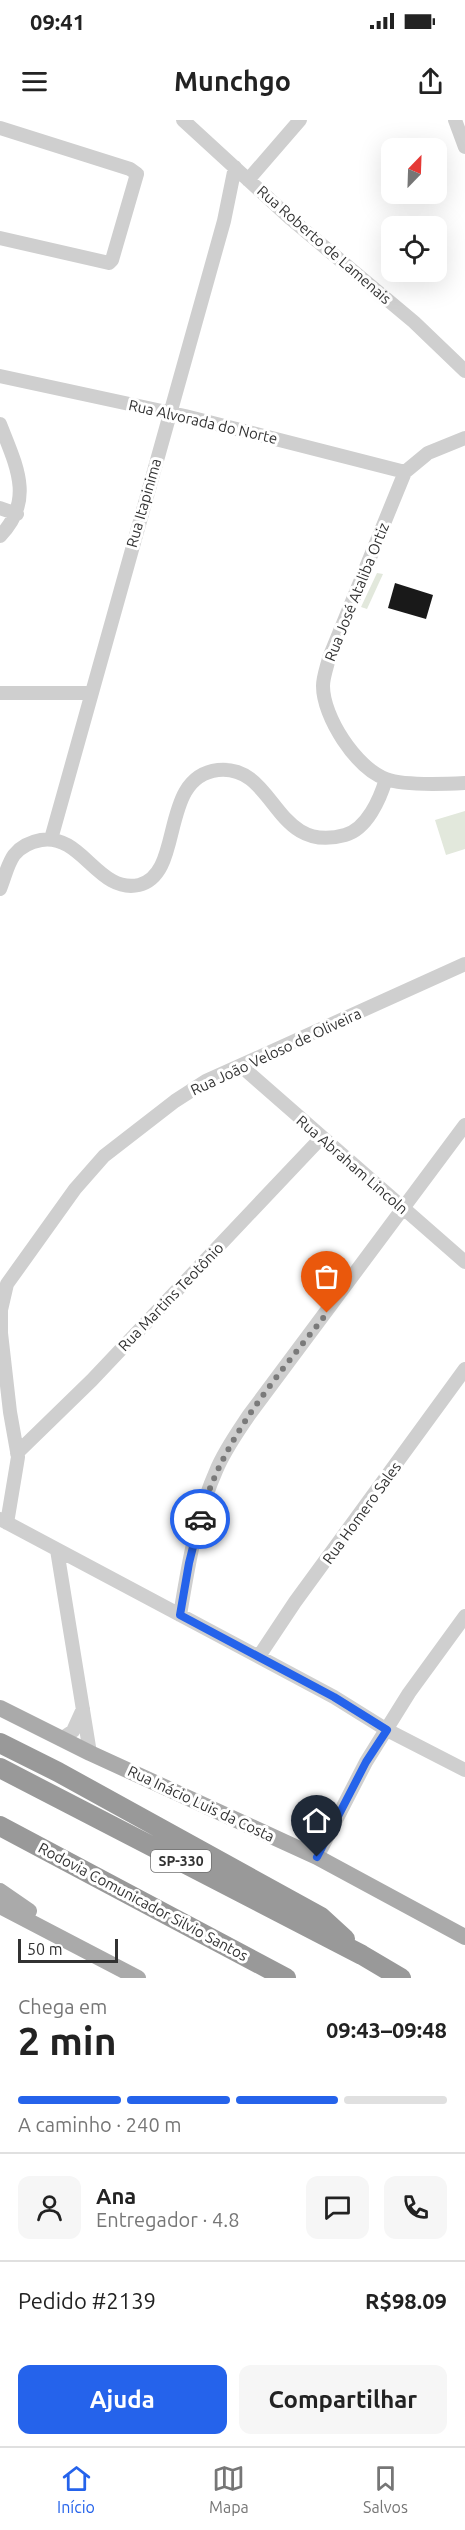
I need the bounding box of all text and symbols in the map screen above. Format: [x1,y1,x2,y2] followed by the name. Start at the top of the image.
[30,9,85,34] text: 09:41
[18,65,51,98] icon: menu
[414,65,447,98] icon: share
[174,66,291,96] text: Munchgo
[381,138,447,204] north arrow
[381,138,447,282] map controls
[254,182,395,307] street label: Rua Roberto de Lamenais
[381,216,447,282] button: locate
[127,396,279,447] street label: Rua Alvorada do Norte
[123,456,164,549] street label: Rua Itapinima
[321,520,392,664] street label: Rua José Ataliba Ortiz
[188,1005,364,1099] street label: Rua João Veloso de Oliveira
[293,1112,411,1218] street label: Rua Abraham Lincoln
[115,1239,227,1354] street label: Rua Martins Teotônio
[301,1251,352,1313] pin
[310,1260,343,1293] icon: bag
[319,1458,404,1567] street label: Rua Homero Sales
[170,1489,230,1549] courier
[184,1503,217,1536] icon: car
[125,1762,277,1845] street label: Rua Inácio Luis da Costa
[291,1795,342,1857] pin
[300,1804,333,1837] icon: home
[36,1839,251,1964] street label: Rodovia Comunicador Silvio Santos
[151,1850,211,1872] road number: SP-330
[18,1936,118,1964] scale bar
[27,1940,63,1958] text: 50 m
[18,1995,107,2018] text: Chega em
[326,2017,447,2042] text: 09:43–09:48
[18,2019,117,2062] text: 2 min
[18,2113,182,2136] text: A caminho · 240 m
[18,2176,81,2239] button: person
[306,2176,369,2239] button: chat
[384,2176,447,2239] button: phone
[96,2183,136,2208] text: Ana
[96,2208,239,2231] text: Entregador · 4.8
[18,2288,156,2313] text: Pedido #2139
[365,2288,447,2313] text: R$98.09
[18,2365,227,2434] button: Ajuda
[239,2365,447,2434] button: Compartilhar
[57,2462,95,2516] tab: Início
[209,2462,249,2516] tab: Mapa
[363,2462,408,2516] tab: Salvos

